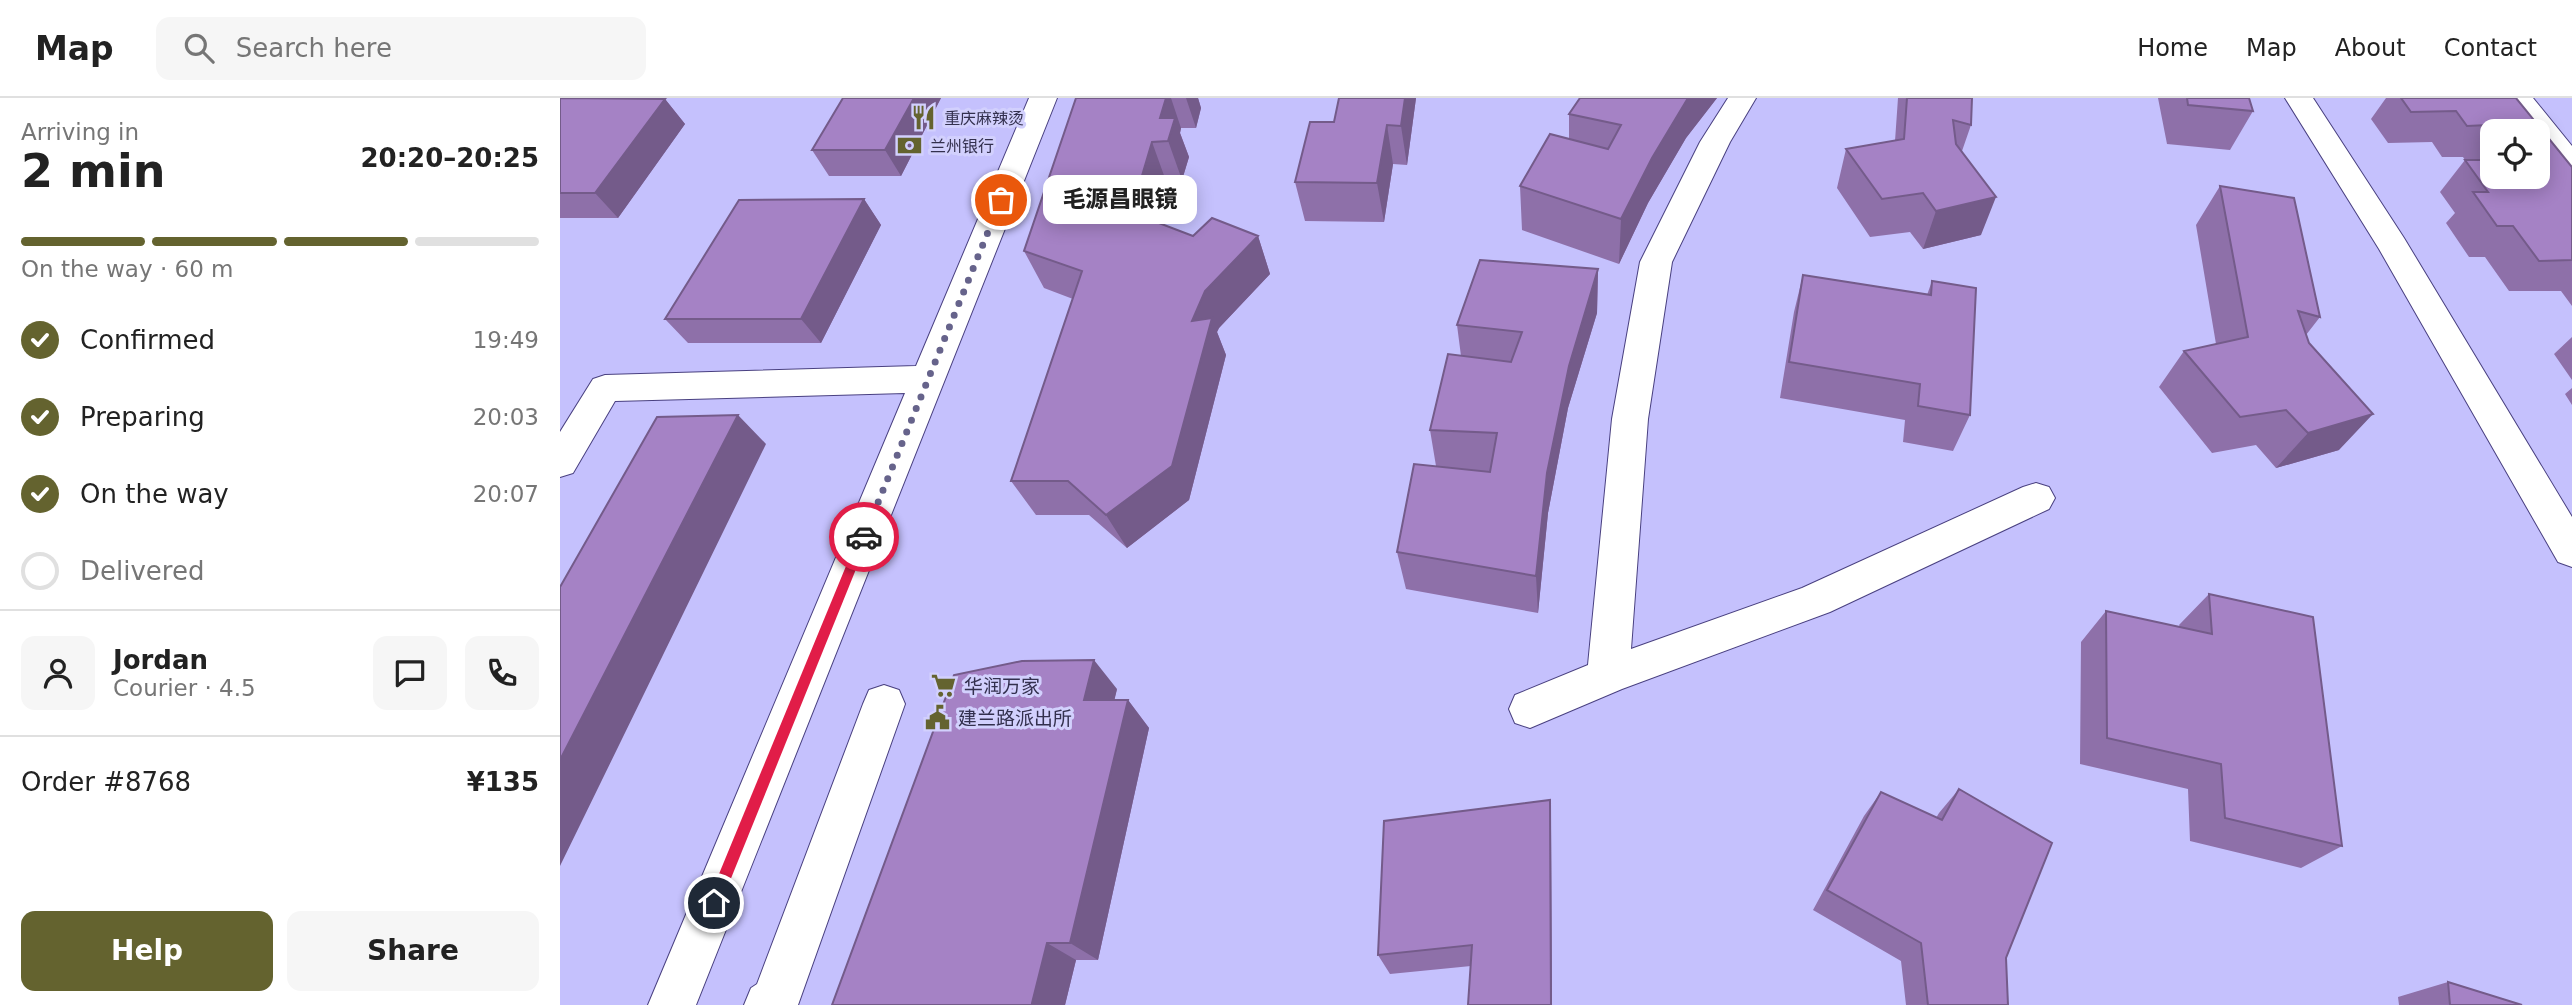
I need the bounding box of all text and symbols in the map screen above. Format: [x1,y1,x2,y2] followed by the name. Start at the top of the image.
[156,17,646,80] search box
[35,29,114,68] text: Map
[180,29,218,67] icon: search
[236,33,392,63] text: Search here
[2137,34,2208,62] text: Home
[2246,34,2297,62] text: Map
[2335,34,2406,62] text: About
[2444,34,2537,62] text: Contact
[910,104,938,132] restaurant icon: 重庆麻辣烫
[944,109,1024,128] place label: 重庆麻辣烫
[21,119,139,145] text: Arriving in
[2480,119,2550,189] map controls
[2480,119,2550,189] button: locate
[896,132,924,160] bank icon: 兰州银行
[930,137,994,156] place label: 兰州银行
[360,143,539,173] text: 20:20–20:25
[21,144,165,198] text: 2 min
[971,170,1031,230] pin
[1043,176,1197,224] callout: 毛源昌眼镜
[982,181,1020,219] icon: bag
[1063,186,1178,212] text: 毛源昌眼镜
[21,256,233,282] text: On the way · 60 m
[21,321,59,359] icon: check
[80,325,215,355] text: Confirmed
[473,327,539,353] text: 19:49
[21,398,59,436] icon: check
[80,402,205,432] text: Preparing
[473,404,539,430] text: 20:03
[21,475,59,513] icon: check
[80,479,229,509] text: On the way
[473,481,539,507] text: 20:07
[829,502,899,572] courier
[845,518,883,556] icon: car
[80,556,204,586] text: Delivered
[21,636,95,710] button: person
[373,636,447,710] button: chat
[465,636,539,710] button: phone
[113,645,208,675] text: Jordan
[930,672,958,700] supermarket icon: 华润万家
[113,675,256,701] text: Courier · 4.5
[964,675,1040,697] place label: 华润万家
[924,704,952,732] public building icon: 建兰路派出所
[958,707,1072,729] place label: 建兰路派出所
[21,767,191,797] text: Order #8768
[467,767,539,797] text: ¥135
[684,873,744,933] pin
[695,884,733,922] icon: home
[21,911,273,991] button: Help
[287,911,539,991] button: Share

